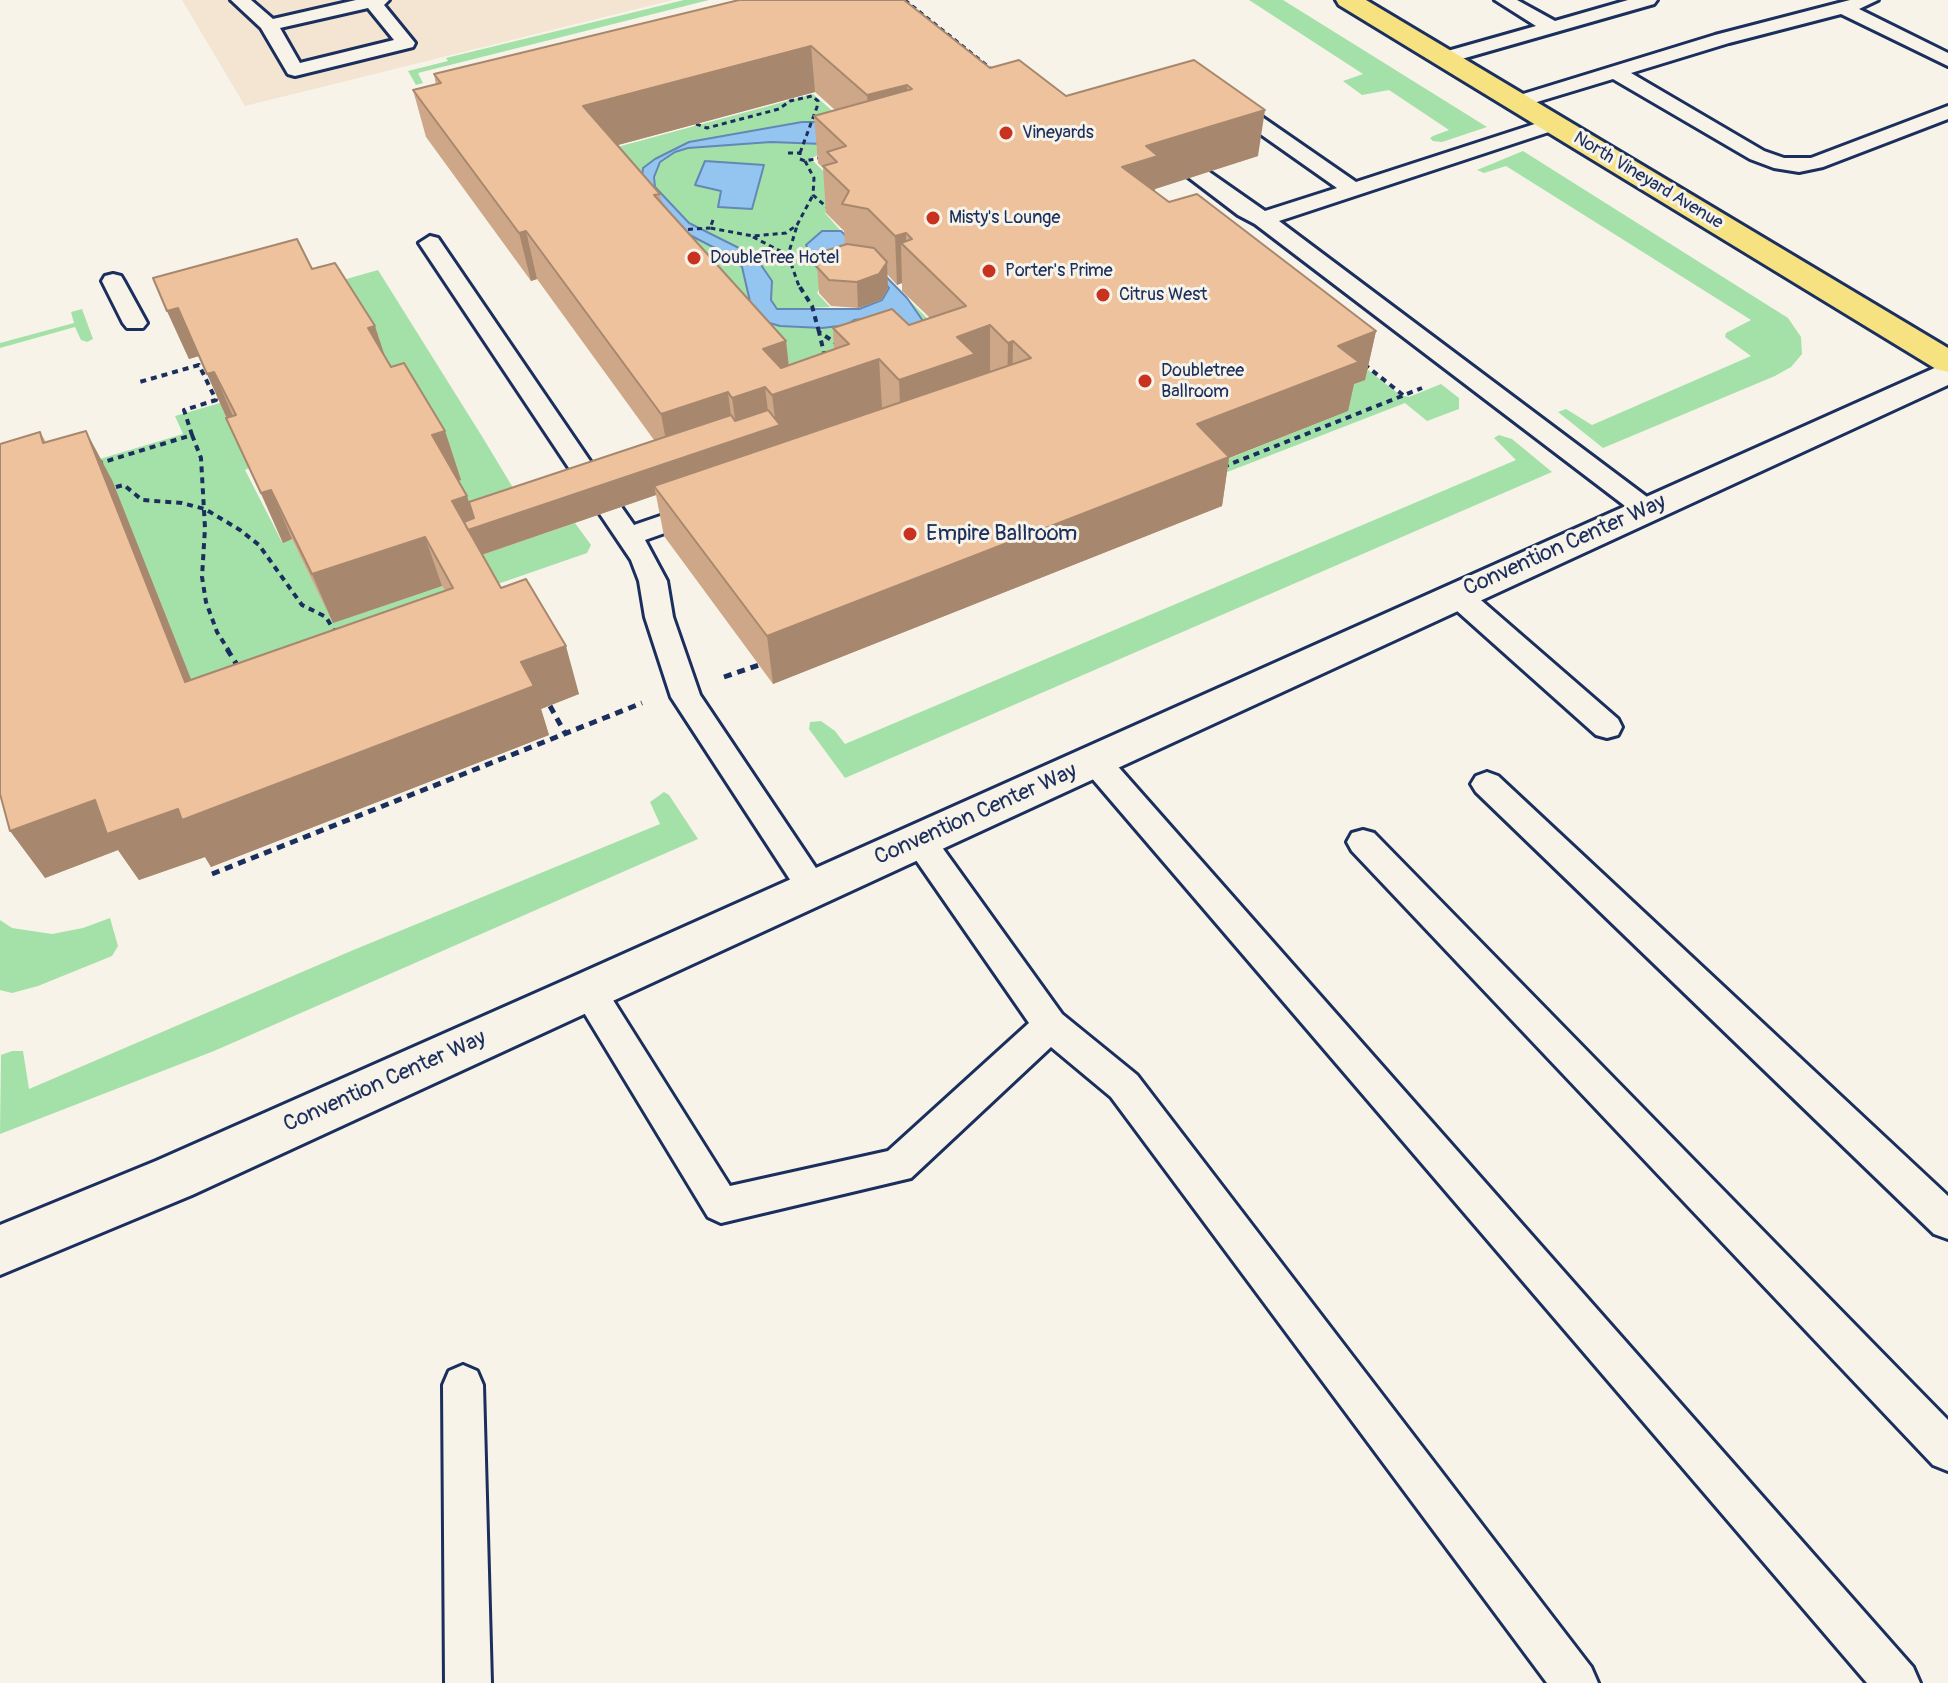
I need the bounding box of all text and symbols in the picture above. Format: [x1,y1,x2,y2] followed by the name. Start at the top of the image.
[1022,122,1094,144] place label: Vineyards
[997,124,1015,142] marker: Vineyards
[1569,128,1727,234] street label: North Vineyard Avenue
[949,207,1060,229] place label: Misty's Lounge
[924,209,942,227] marker: Misty's Lounge
[710,247,840,269] place label: DoubleTree Hotel
[685,249,703,267] marker: DoubleTree Hotel
[1005,260,1113,282] place label: Porter's Prime
[980,262,998,280] marker: Porter's Prime
[1119,284,1208,306] place label: Citrus West
[1094,286,1112,304] marker: Citrus West
[1161,360,1244,402] place label: Doubletree Ballroom
[1136,372,1154,390] marker: Doubletree Ballroom
[1460,489,1670,603] street label: Convention Center Way
[926,521,1077,547] place label: Empire Ballroom
[901,525,919,543] marker: Empire Ballroom
[871,758,1081,872] street label: Convention Center Way
[280,1025,490,1139] street label: Convention Center Way

